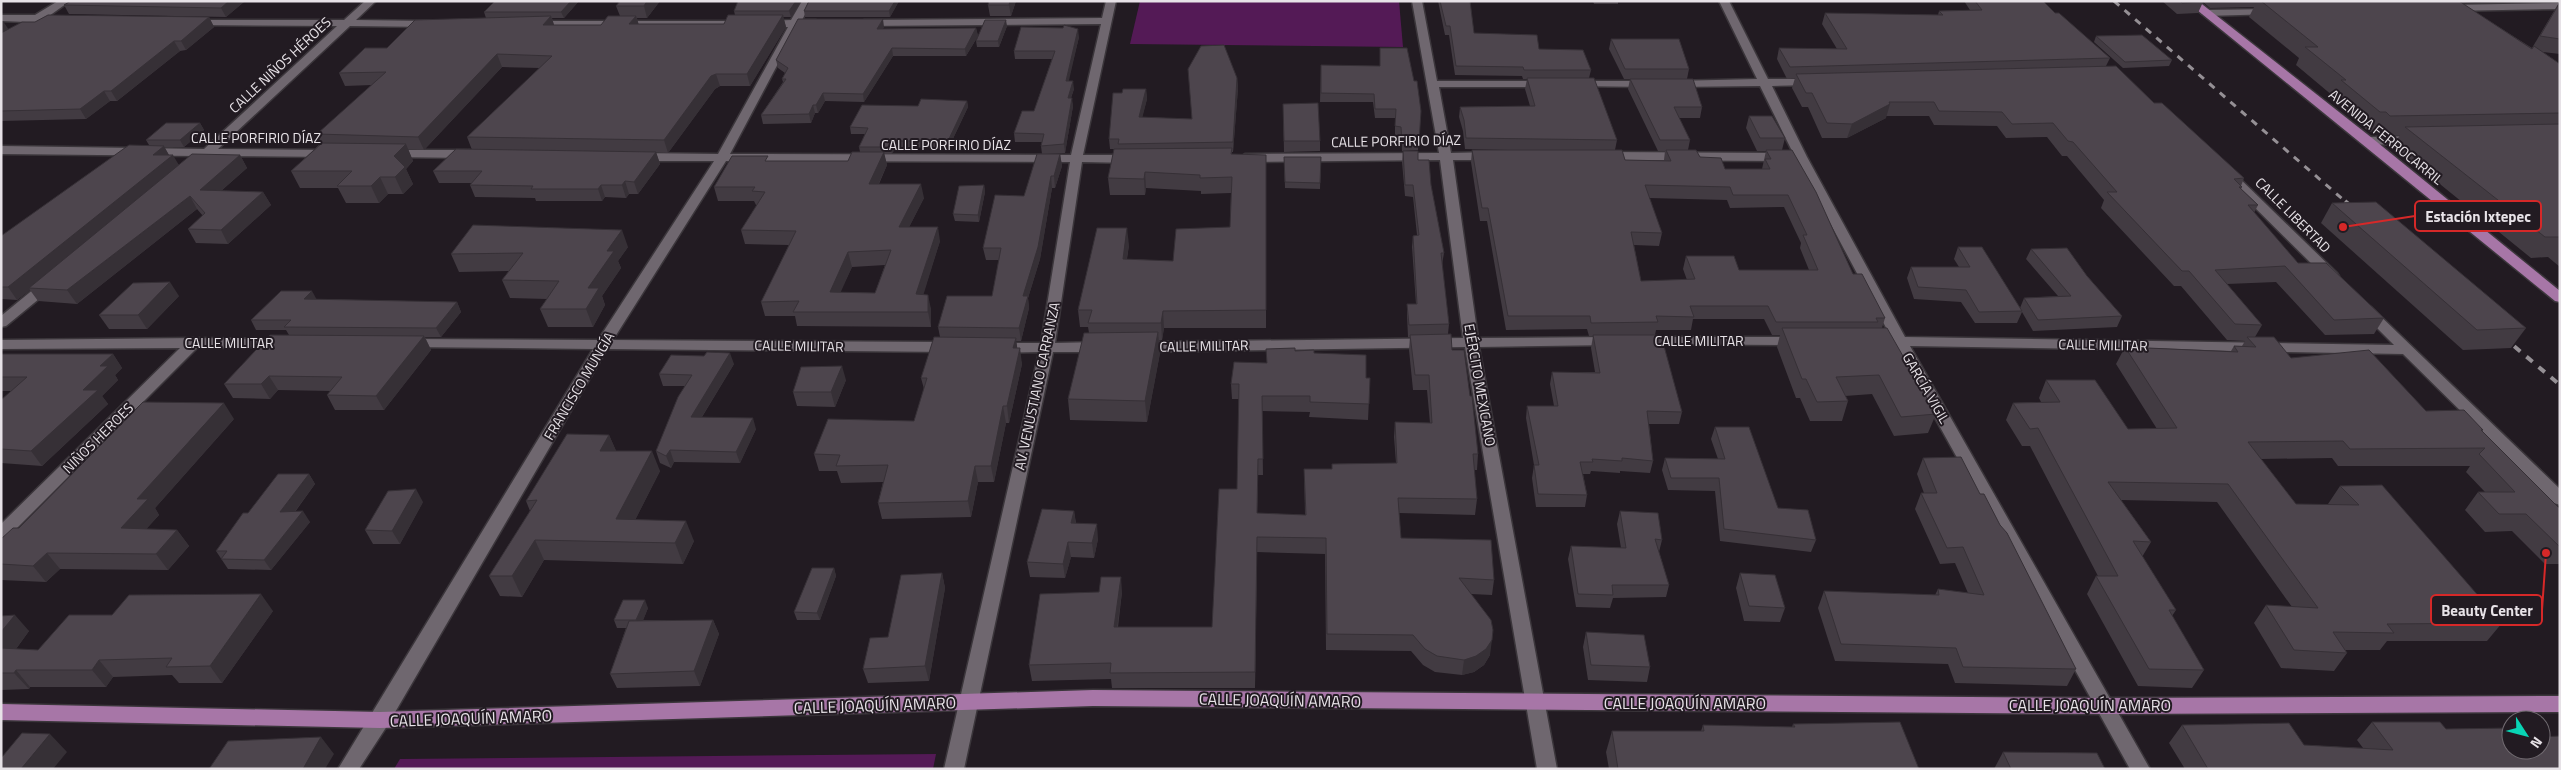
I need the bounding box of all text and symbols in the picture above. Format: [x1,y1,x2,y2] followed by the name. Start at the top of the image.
[224,12,335,118] street label: CALLE NIÑOS HÉROES
[2325,84,2448,190] street label: AVENIDA FERROCARRIL
[191,127,321,148] street label: CALLE PORFIRIO DÍAZ
[1331,129,1461,152] street label: CALLE PORFIRIO DÍAZ
[881,134,1011,155] street label: CALLE PORFIRIO DÍAZ
[2251,172,2336,257] street label: CALLE LIBERTAD
[2415,201,2541,231] callout: Estación Ixtepec
[2425,205,2531,228] text: Estación Ixtepec
[1008,299,1065,472] street label: AV. VENUSTIANO CARRANZA
[1459,322,1502,448] street label: EJÉRCITO MEXICANO
[538,327,620,444] street label: FRANCISCO MUNGÍA
[1654,330,1744,351] street label: CALLE MILITAR
[184,332,274,353] street label: CALLE MILITAR
[2058,333,2148,356] street label: CALLE MILITAR
[754,334,844,357] street label: CALLE MILITAR
[1159,334,1249,357] street label: CALLE MILITAR
[1898,349,1955,427] street label: GARCÍA VIGIL
[57,397,138,478] street label: NIÑOS HEROES
[2431,595,2542,625] callout: Beauty Center
[2441,599,2533,622] text: Beauty Center
[1199,687,1361,713] street label: CALLE JOAQUÍN AMARO
[793,690,957,720] street label: CALLE JOAQUÍN AMARO
[1604,691,1766,715] street label: CALLE JOAQUÍN AMARO
[2009,693,2171,717] street label: CALLE JOAQUÍN AMARO
[389,703,553,733] street label: CALLE JOAQUÍN AMARO
[2501,710,2551,760] north arrow
[2526,733,2548,753] text: N

